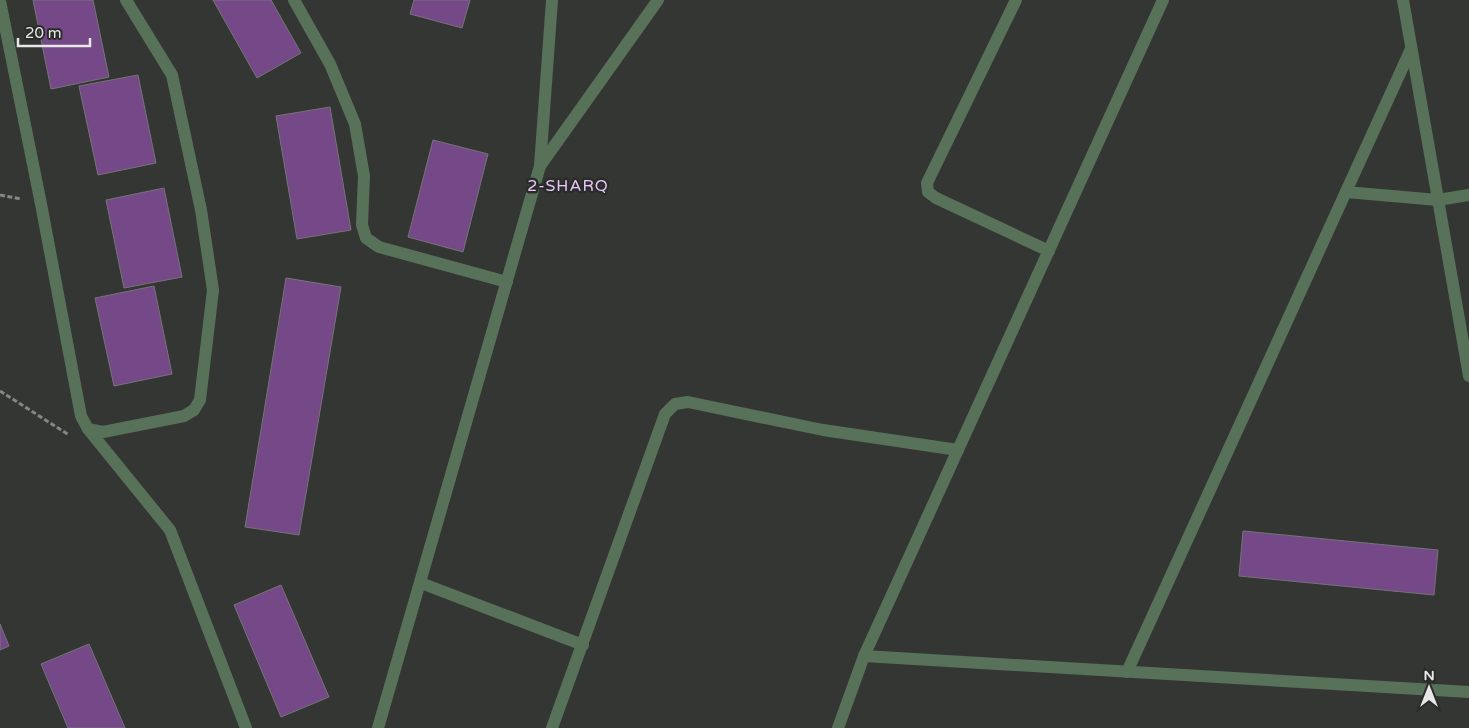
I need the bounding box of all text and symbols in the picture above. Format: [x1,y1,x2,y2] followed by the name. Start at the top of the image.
[18,15,90,47] scale bar
[25,24,62,42] text: 20 m
[527,176,609,196] district label: 2-SHARQ
[1404,663,1454,713] north arrow
[1423,667,1435,684] text: N

